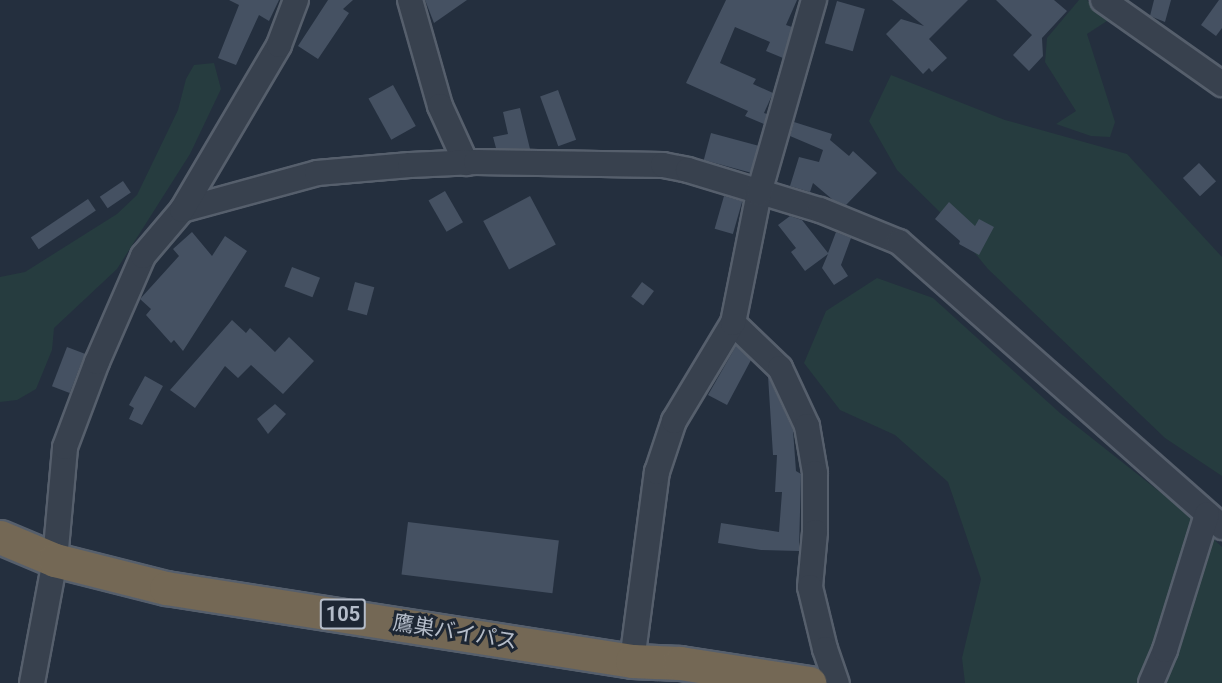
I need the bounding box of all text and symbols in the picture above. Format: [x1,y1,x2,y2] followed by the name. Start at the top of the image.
[319,597,367,631] road number: 105
[391,610,519,654] street label: 鷹巣バイパス

